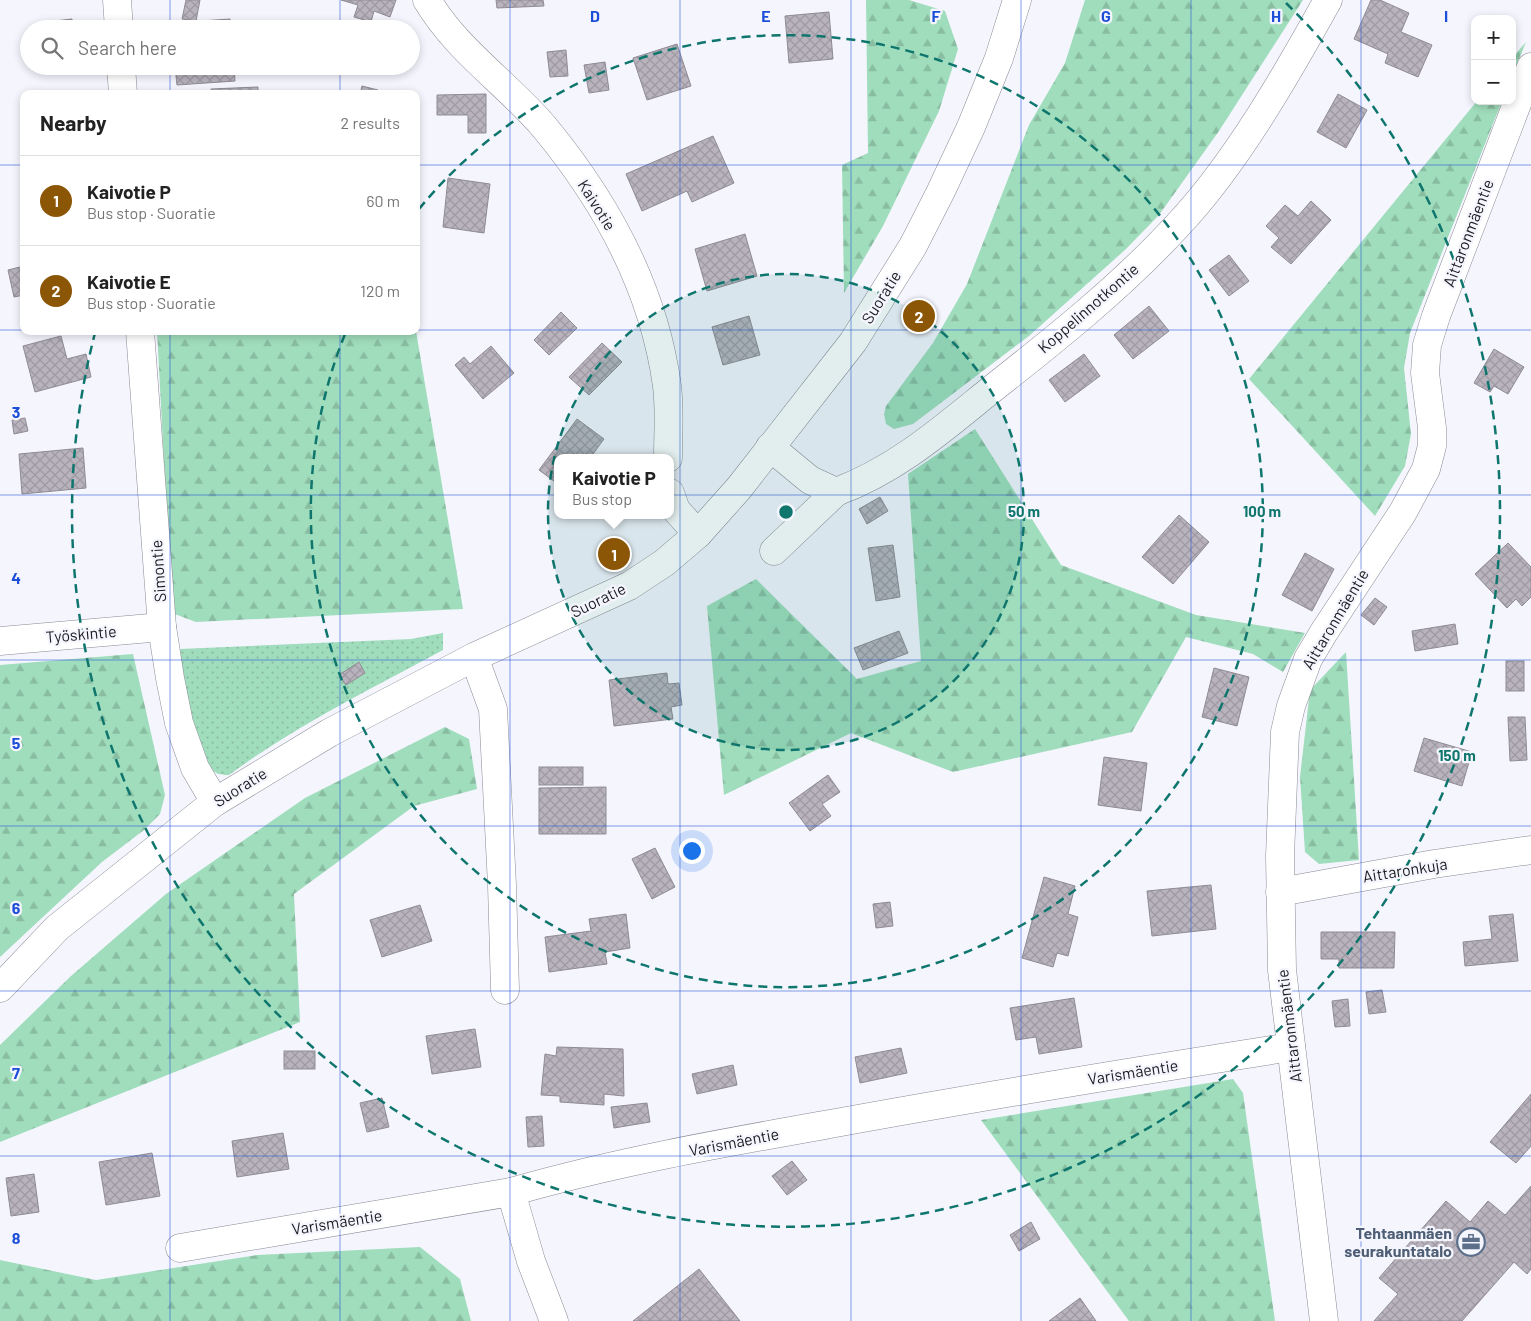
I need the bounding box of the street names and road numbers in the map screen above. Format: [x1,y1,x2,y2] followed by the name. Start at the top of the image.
[574,176,620,234] street label: Kaivotie
[1438,176,1497,289] street label: Aittaronmäentie
[1033,259,1142,357] street label: Koppelinnotkontie
[857,267,904,327] street label: Suoratie
[146,539,169,603] street label: Simontie
[1297,565,1372,672] street label: Aittaronmäentie
[567,578,628,621] street label: Suoratie
[45,621,117,646] street label: Työskintie
[210,763,270,810] street label: Suoratie
[1361,853,1449,886] street label: Aittaronkuja
[1272,969,1305,1084] street label: Aittaronmäentie
[1086,1055,1179,1088] street label: Varismäentie
[687,1123,781,1160] street label: Varismäentie
[290,1205,383,1238] street label: Varismäentie

